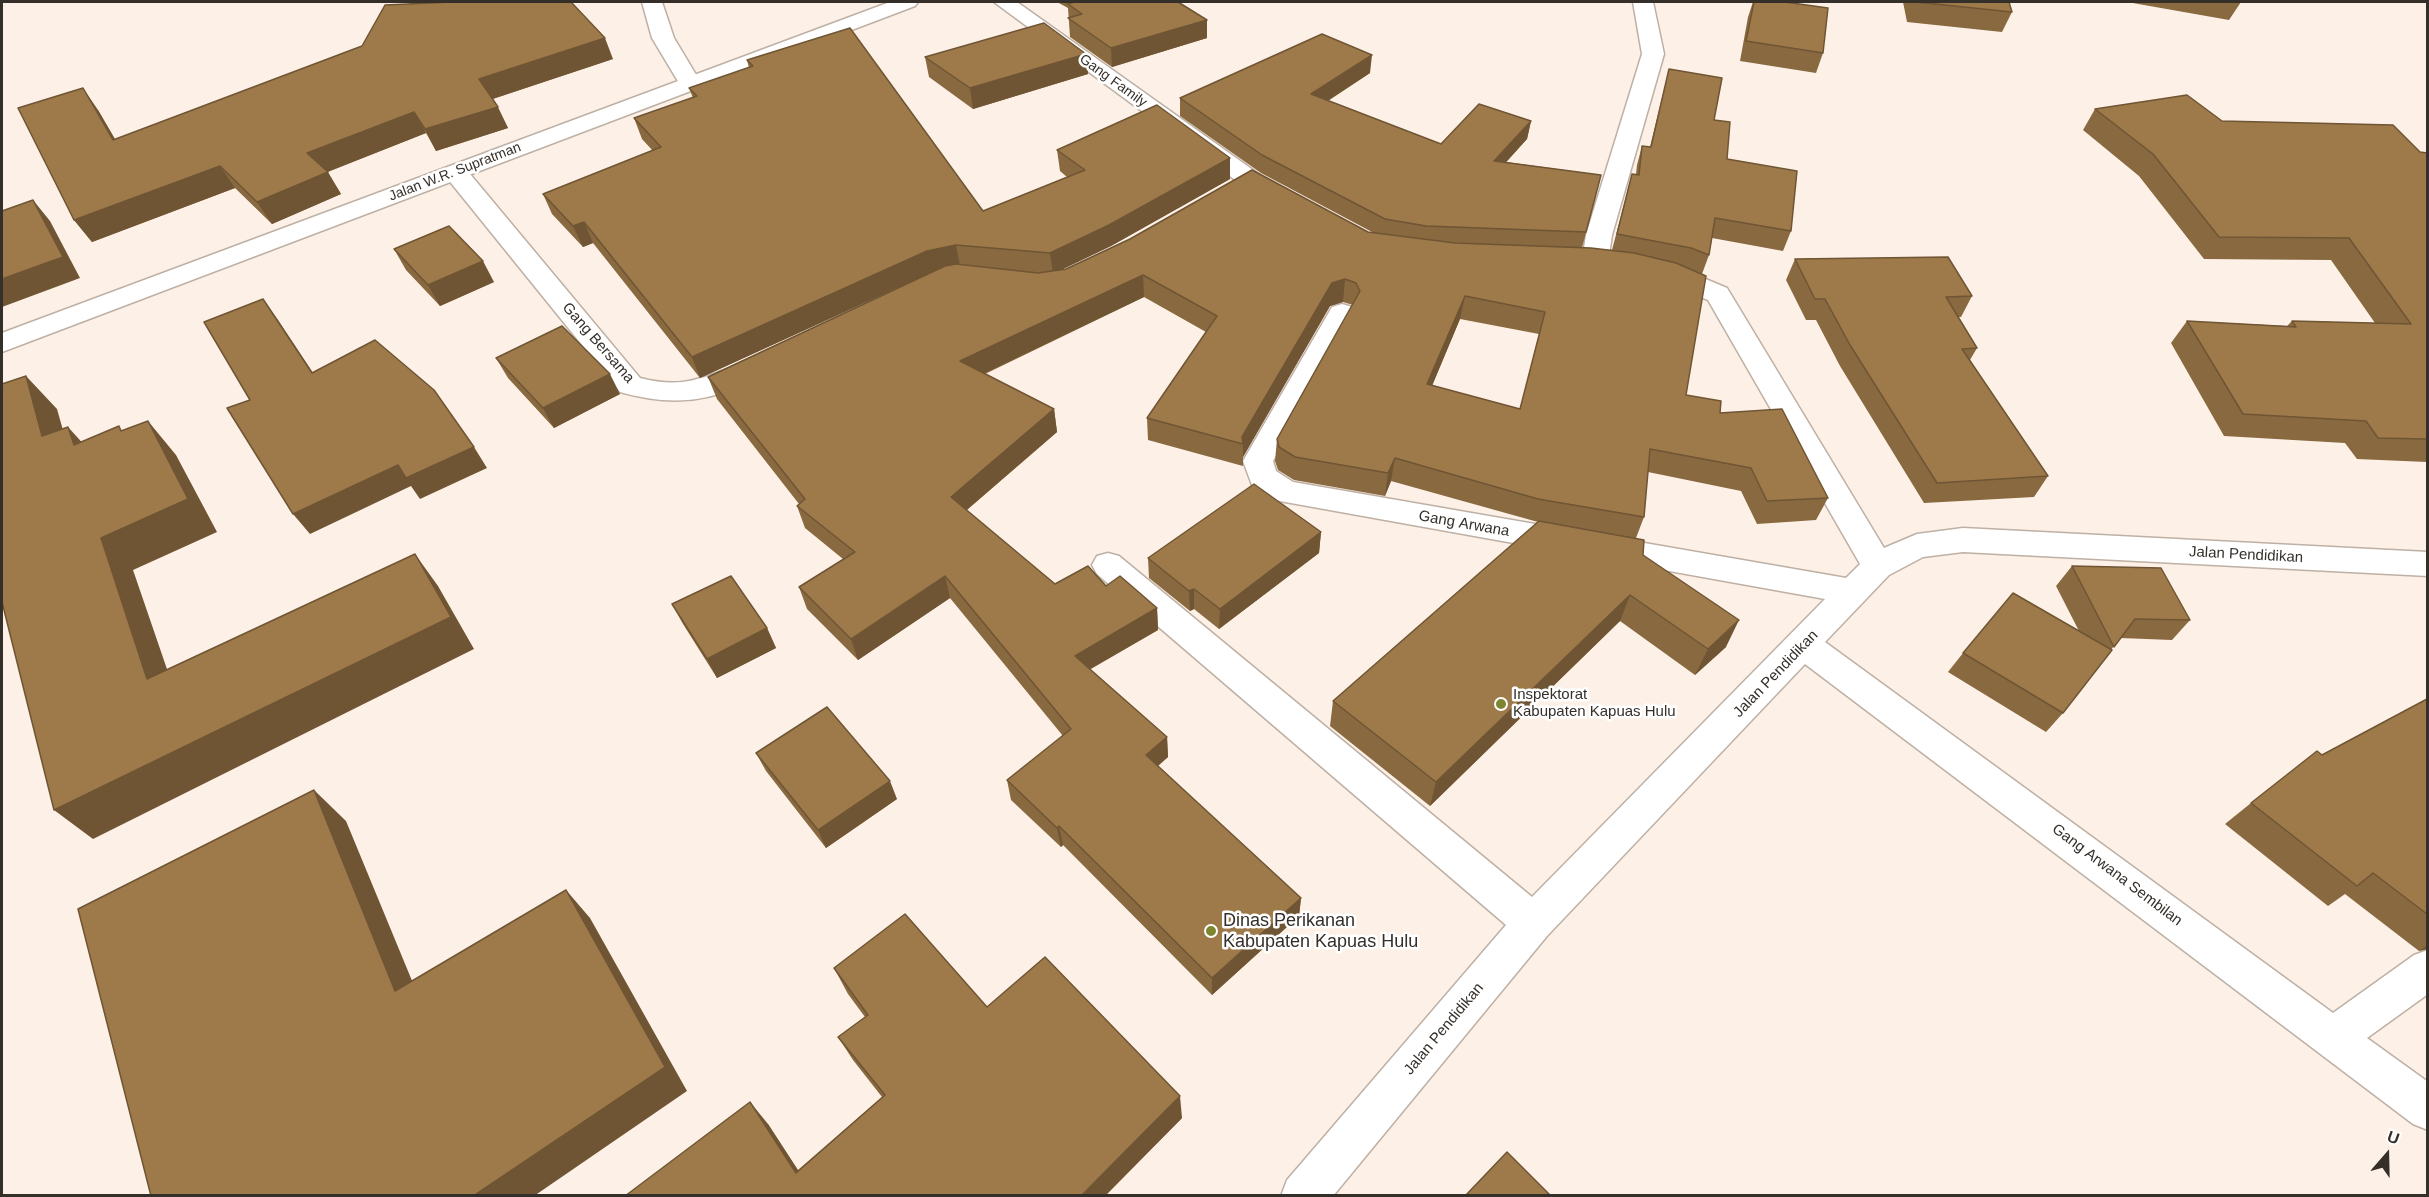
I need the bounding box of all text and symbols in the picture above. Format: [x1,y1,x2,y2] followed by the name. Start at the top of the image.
[1076,51,1150,111] street label: Gang Family
[387,139,523,205] street label: Jalan W.R. Supratman
[558,299,638,387] street label: Gang Bersama
[1417,507,1511,541] street label: Gang Arwana
[2188,543,2304,567] street label: Jalan Pendidikan
[1730,627,1822,721] street label: Jalan Pendidikan
[1513,686,1676,721] place label: Inspektorat Kabupaten Kapuas Hulu
[1494,697,1508,711] marker: Inspektorat Kabupaten Kapuas Hulu
[2048,820,2186,930] street label: Gang Arwana Sembilan
[1223,910,1418,952] place label: Dinas Perikanan Kabupaten Kapuas Hulu
[1204,924,1218,938] marker: Dinas Perikanan Kabupaten Kapuas Hulu
[1400,979,1488,1079] street label: Jalan Pendidikan
[2357,1125,2417,1185] north arrow
[2385,1128,2402,1148] text: U

